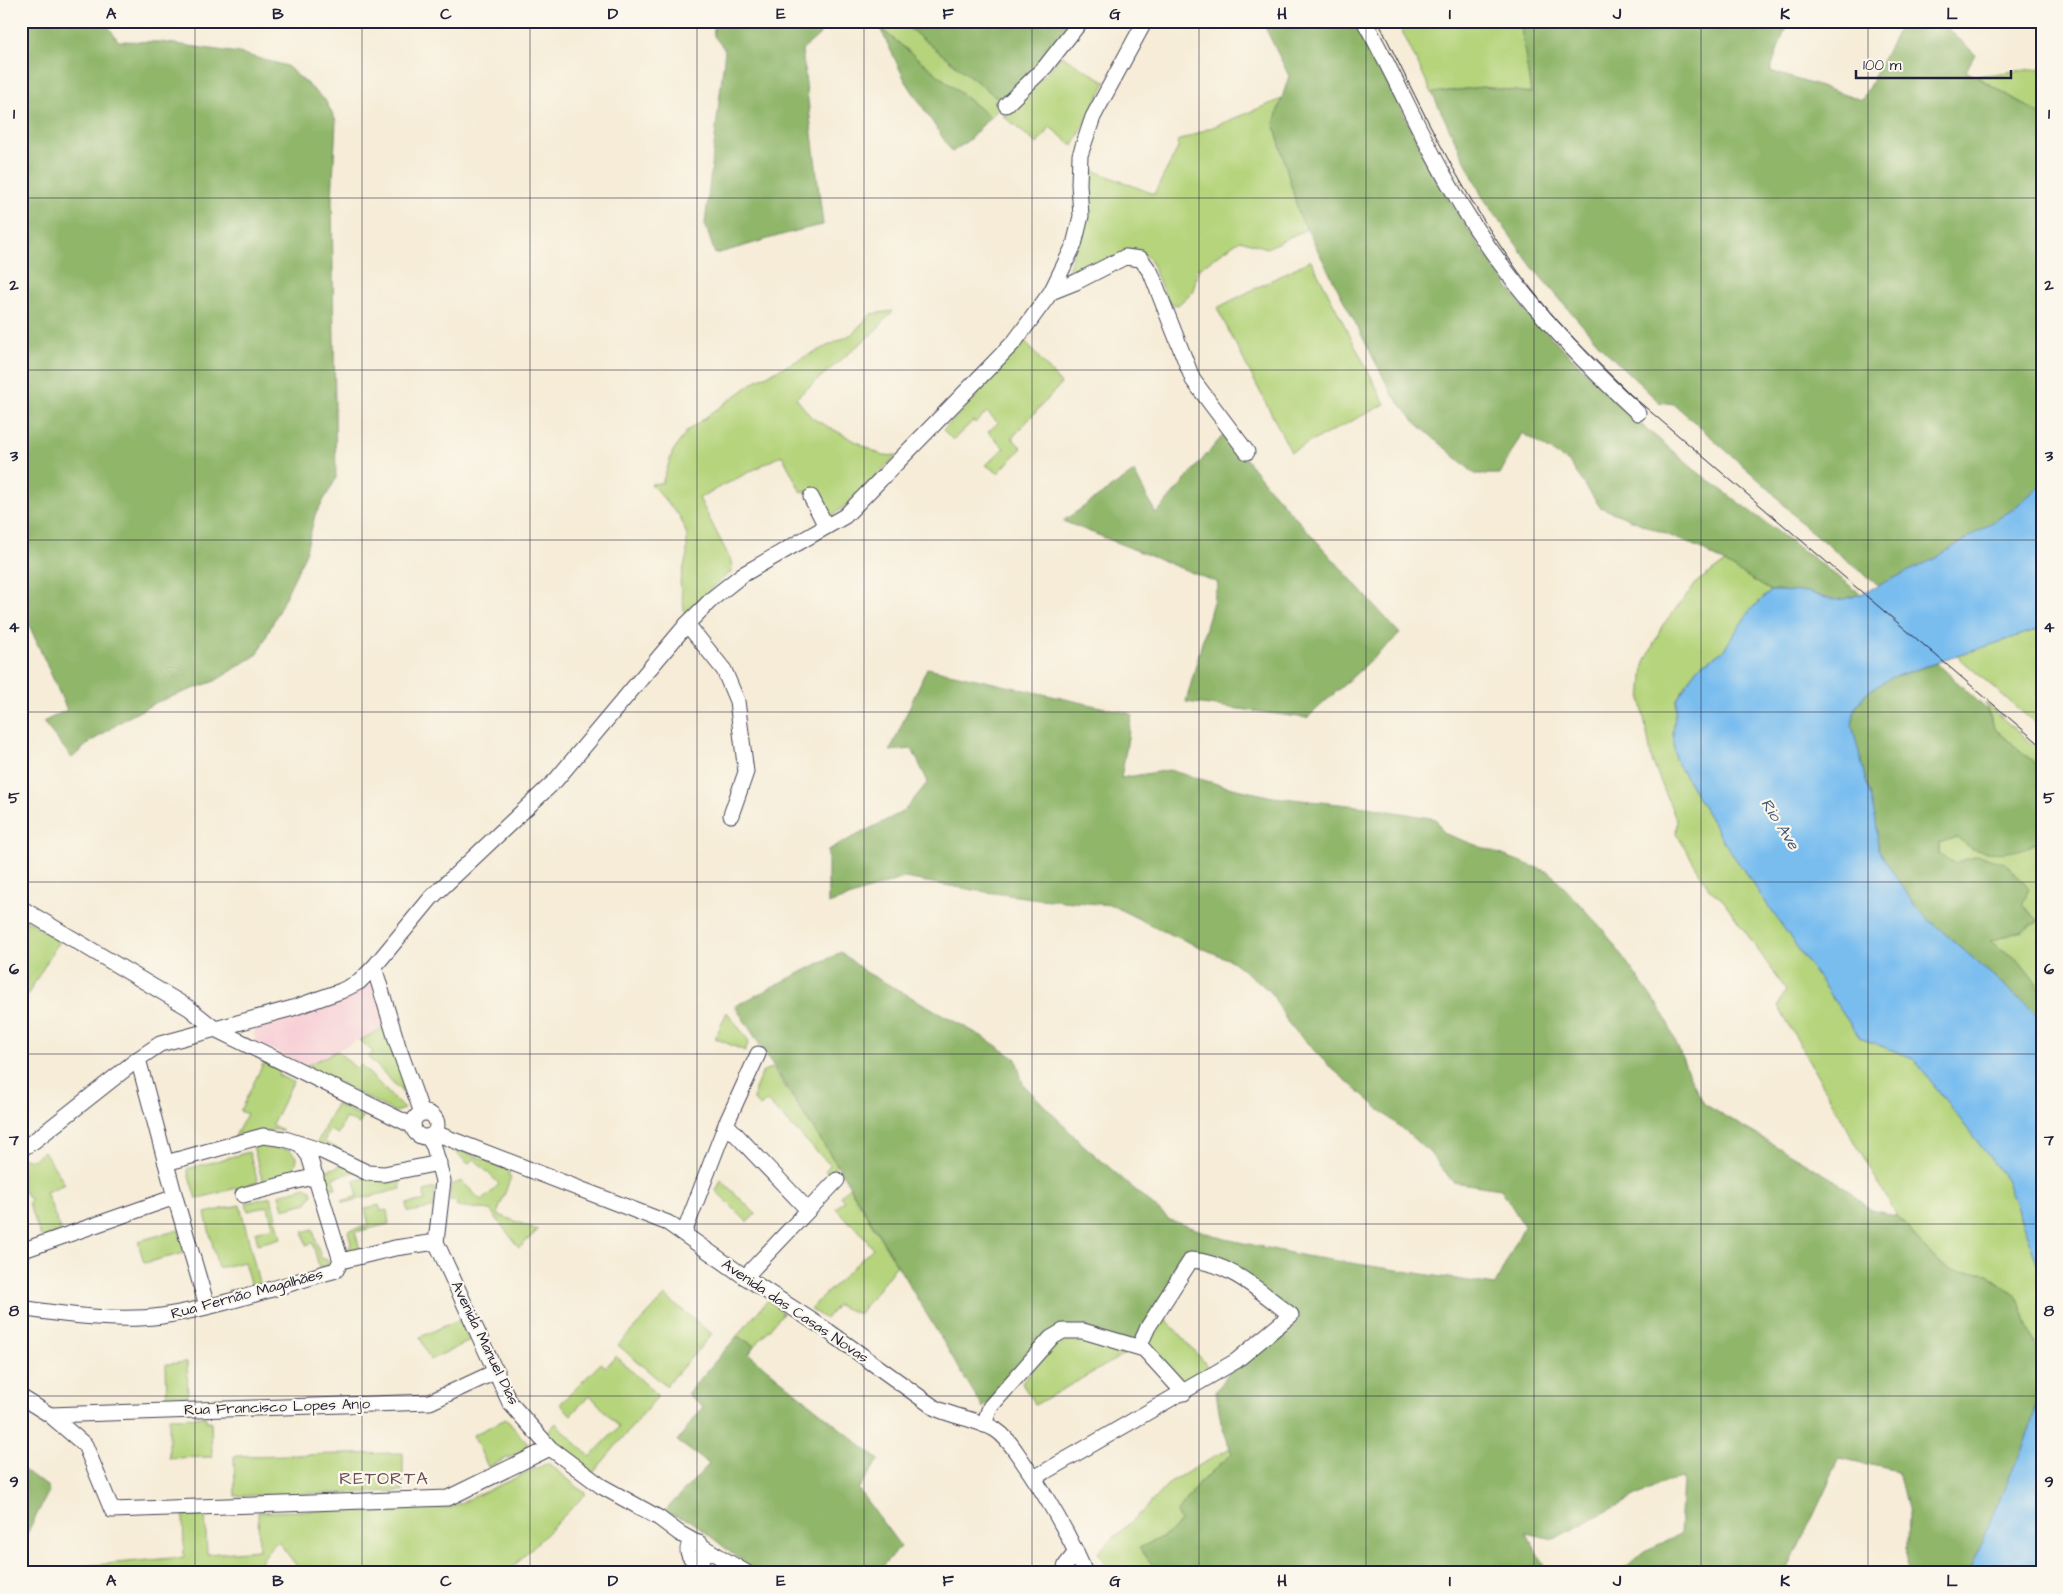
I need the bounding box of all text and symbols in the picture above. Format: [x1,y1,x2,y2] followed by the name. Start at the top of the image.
[106,3,117,25] text: A
[272,3,284,25] text: B
[440,3,452,25] text: C
[608,3,619,25] text: D
[776,3,786,25] text: E
[942,3,954,25] text: F
[1109,3,1121,25] text: G
[1277,3,1287,25] text: H
[1449,3,1451,25] text: I
[1612,3,1622,25] text: J
[1780,3,1790,25] text: K
[1946,3,1958,25] text: L
[1856,48,2010,80] scale bar
[1863,55,1902,76] text: 100 m
[13,103,16,125] text: 1
[2048,103,2051,125] text: 1
[8,274,19,296] text: 2
[2043,274,2054,296] text: 2
[9,445,19,467] text: 3
[2044,445,2054,467] text: 3
[9,616,20,638] text: 4
[2044,616,2055,638] text: 4
[8,787,20,809] text: 5
[2043,787,2055,809] text: 5
[1756,794,1805,855] water label: Rio Ave
[9,958,19,980] text: 6
[2044,958,2054,980] text: 6
[8,1129,19,1151] text: 7
[2043,1129,2054,1151] text: 7
[717,1254,873,1368] street label: Avenida das Casas Novas
[169,1263,326,1325] street label: Rua Fernão Magalhães
[446,1278,524,1409] street label: Avenida Manuel Dias
[9,1300,20,1322] text: 8
[2044,1300,2055,1322] text: 8
[184,1393,371,1421] street label: Rua Francisco Lopes Anjo
[339,1466,429,1491] district label: RETORTA
[9,1471,19,1493] text: 9
[2044,1471,2054,1493] text: 9
[106,1570,117,1592] text: A
[272,1570,284,1592] text: B
[440,1570,452,1592] text: C
[608,1570,619,1592] text: D
[776,1570,786,1592] text: E
[942,1570,954,1592] text: F
[1109,1570,1121,1592] text: G
[1277,1570,1287,1592] text: H
[1449,1570,1451,1592] text: I
[1612,1570,1622,1592] text: J
[1780,1570,1790,1592] text: K
[1946,1570,1958,1592] text: L

